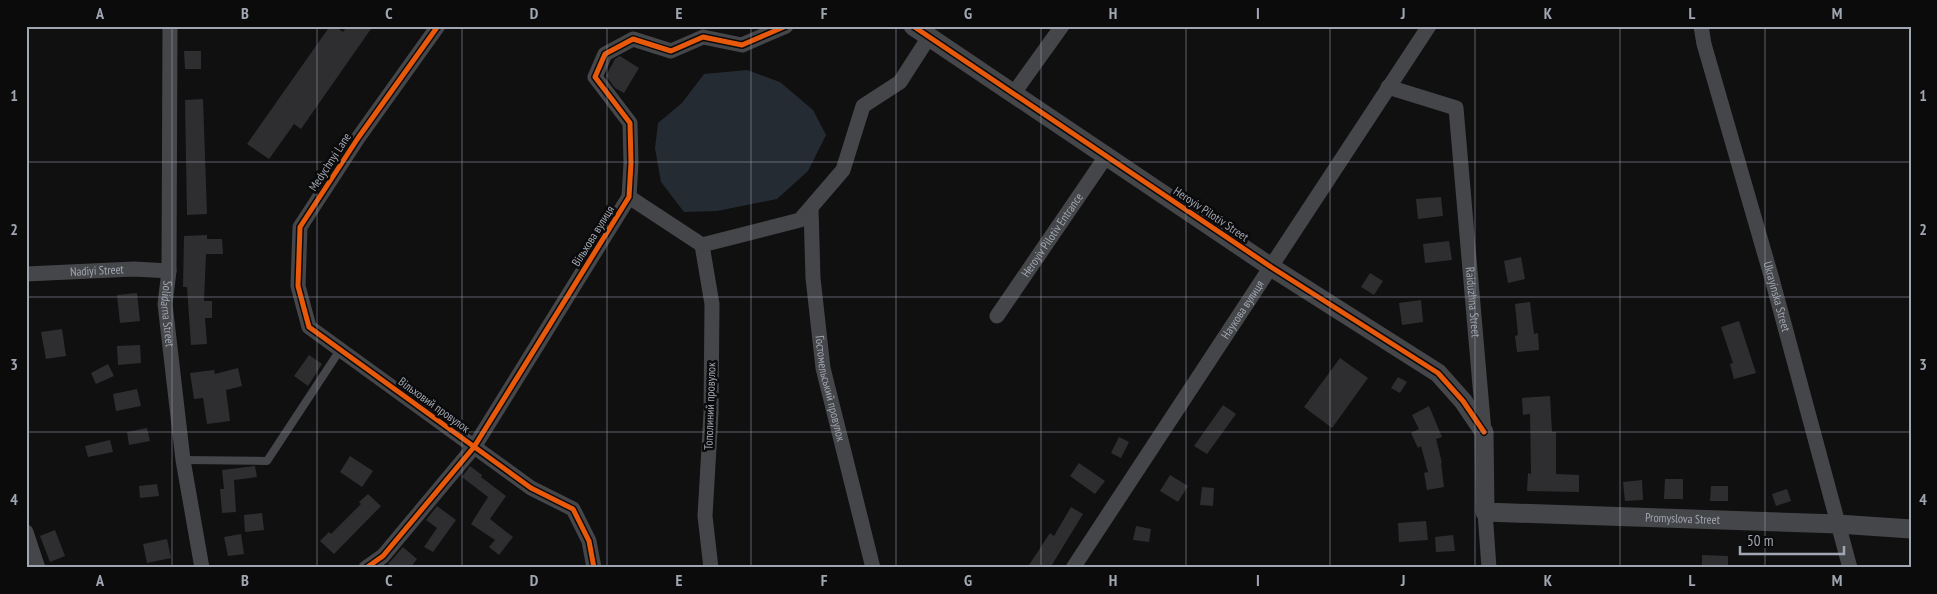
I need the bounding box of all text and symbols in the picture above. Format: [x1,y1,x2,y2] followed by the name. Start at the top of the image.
[95,3,105,23] text: A
[241,3,249,23] text: B
[385,3,393,23] text: C
[530,3,539,23] text: D
[676,3,683,23] text: E
[821,3,828,23] text: F
[964,3,972,23] text: G
[1109,3,1117,23] text: H
[1256,3,1260,23] text: I
[1400,3,1405,23] text: J
[1544,3,1553,23] text: K
[1689,3,1696,23] text: L
[1832,3,1842,23] text: M
[10,85,18,105] text: 1
[1919,85,1927,105] text: 1
[305,130,354,194] street label: Medychnyi Lane
[1171,183,1252,245] street label: Heroyiv Pilotiv Street
[1018,190,1086,280] street label: Heroyiv Pilotiv Entrance
[568,202,617,269] street label: Вільхова вулиця
[10,219,18,239] text: 2
[1919,219,1927,239] text: 2
[1760,259,1794,334] street label: Ukrayinska Street
[70,261,125,279] street label: Nadiyi Street
[1463,266,1484,339] street label: Raiduzhna Street
[1218,277,1267,342] street label: Наукова вулиця
[158,280,178,348] street label: Solidarna Street
[812,335,849,443] street label: Гостомельський провулок
[10,354,18,374] text: 3
[1919,354,1927,374] text: 3
[700,362,719,450] street label: Тополиний провулок
[396,374,473,436] street label: Вільховий провулок
[10,489,18,509] text: 4
[1919,489,1927,509] text: 4
[1645,509,1721,527] street label: Promyslova Street
[1740,524,1843,556] scale bar
[1747,531,1773,550] text: 50 m
[95,570,105,590] text: A
[241,570,249,590] text: B
[385,570,393,590] text: C
[530,570,539,590] text: D
[676,570,683,590] text: E
[821,570,828,590] text: F
[964,570,972,590] text: G
[1109,570,1117,590] text: H
[1256,570,1260,590] text: I
[1400,570,1405,590] text: J
[1544,570,1553,590] text: K
[1689,570,1696,590] text: L
[1832,570,1842,590] text: M

